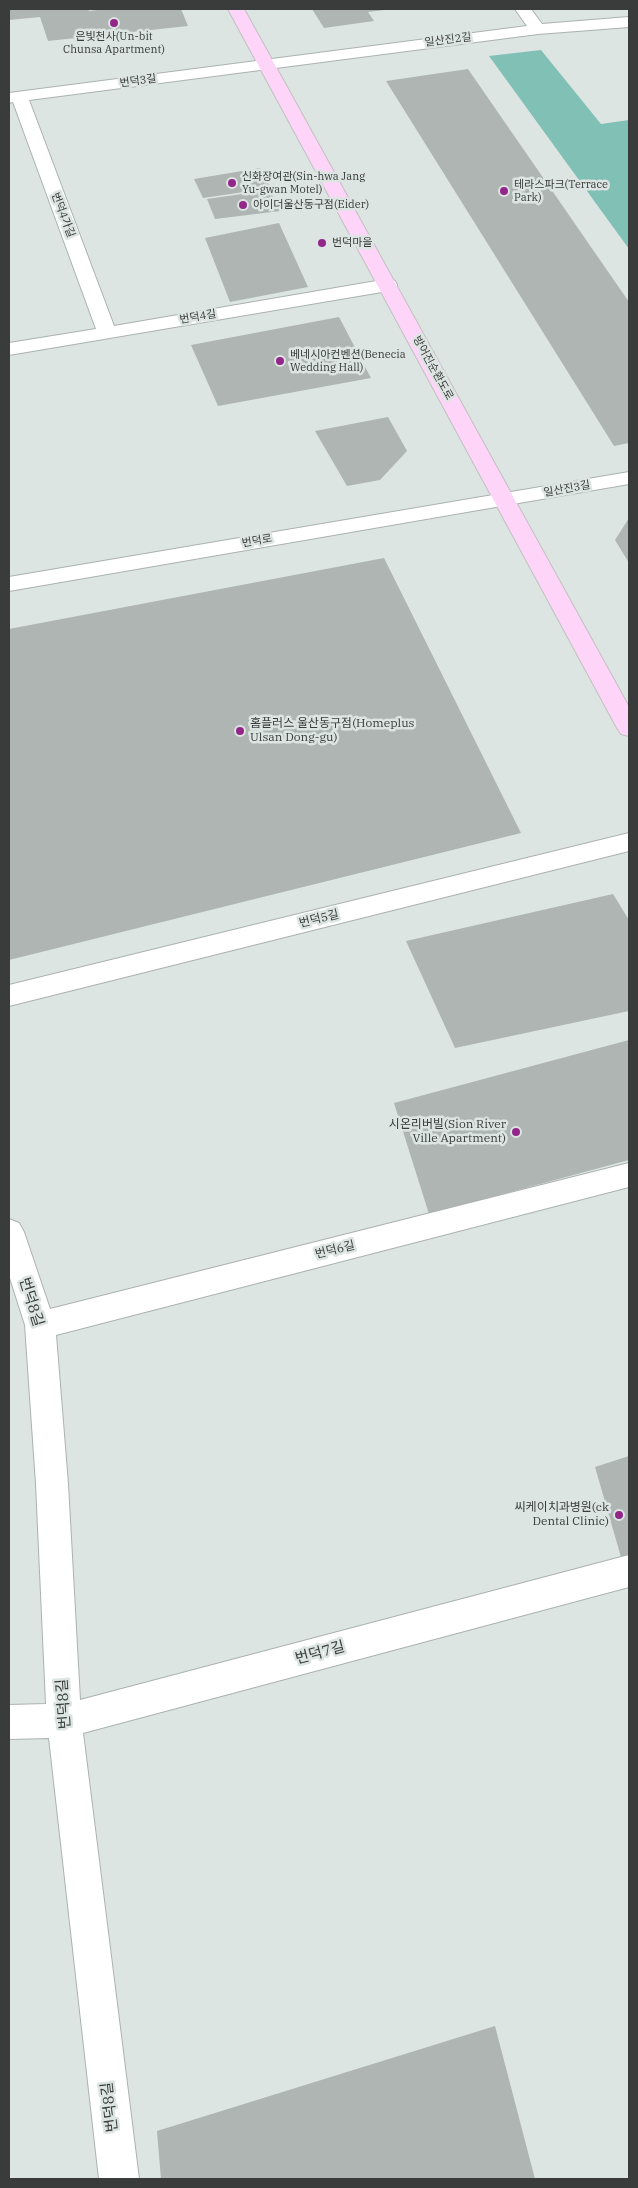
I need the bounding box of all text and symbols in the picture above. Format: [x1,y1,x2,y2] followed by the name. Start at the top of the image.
[108,17,120,29] marker: 은빛천사(Un-bit Chunsa Apartment)
[63,30,165,56] place label: 은빛천사(Un-bit Chunsa Apartment)
[424,31,472,49] street label: 일산진2길
[119,72,157,90] street label: 번덕3길
[242,170,365,196] place label: 신화장여관(Sin-hwa Jang Yu-gwan Motel)
[226,177,238,189] marker: 신화장여관(Sin-hwa Jang Yu-gwan Motel)
[514,178,608,204] place label: 테라스파크(Terrace Park)
[498,185,510,197] marker: 테라스파크(Terrace Park)
[48,191,78,239] street label: 번덕4가길
[253,198,369,212] place label: 아이더울산동구점(Eider)
[237,199,249,211] marker: 아이더울산동구점(Eider)
[332,236,372,250] place label: 번덕마을
[316,237,328,249] marker: 번덕마을
[179,307,217,327] street label: 번덕4길
[410,334,456,402] street label: 방어진순환도로
[290,348,406,374] place label: 베네시아컨벤션(Benecia Wedding Hall)
[274,355,286,367] marker: 베네시아컨벤션(Benecia Wedding Hall)
[543,478,591,500] street label: 일산진3길
[241,532,273,550] street label: 번덕로
[250,717,414,745] place label: 홈플러스 울산동구점(Homeplus Ulsan Dong-gu)
[234,725,246,737] marker: 홈플러스 울산동구점(Homeplus Ulsan Dong-gu)
[298,907,340,931] street label: 번덕5길
[389,1118,506,1146] place label: 시온리버빌(Sion River Ville Apartment)
[510,1126,522,1138] marker: 시온리버빌(Sion River Ville Apartment)
[314,1238,356,1262] street label: 번덕6길
[15,1275,47,1329] street label: 번덕8길
[515,1501,609,1529] place label: 씨케이치과병원(ck Dental Clinic)
[613,1509,625,1521] marker: 씨케이치과병원(ck Dental Clinic)
[293,1638,347,1668] street label: 번덕7길
[53,1678,75,1730] street label: 번덕8길
[98,2081,122,2133] street label: 번덕8길

